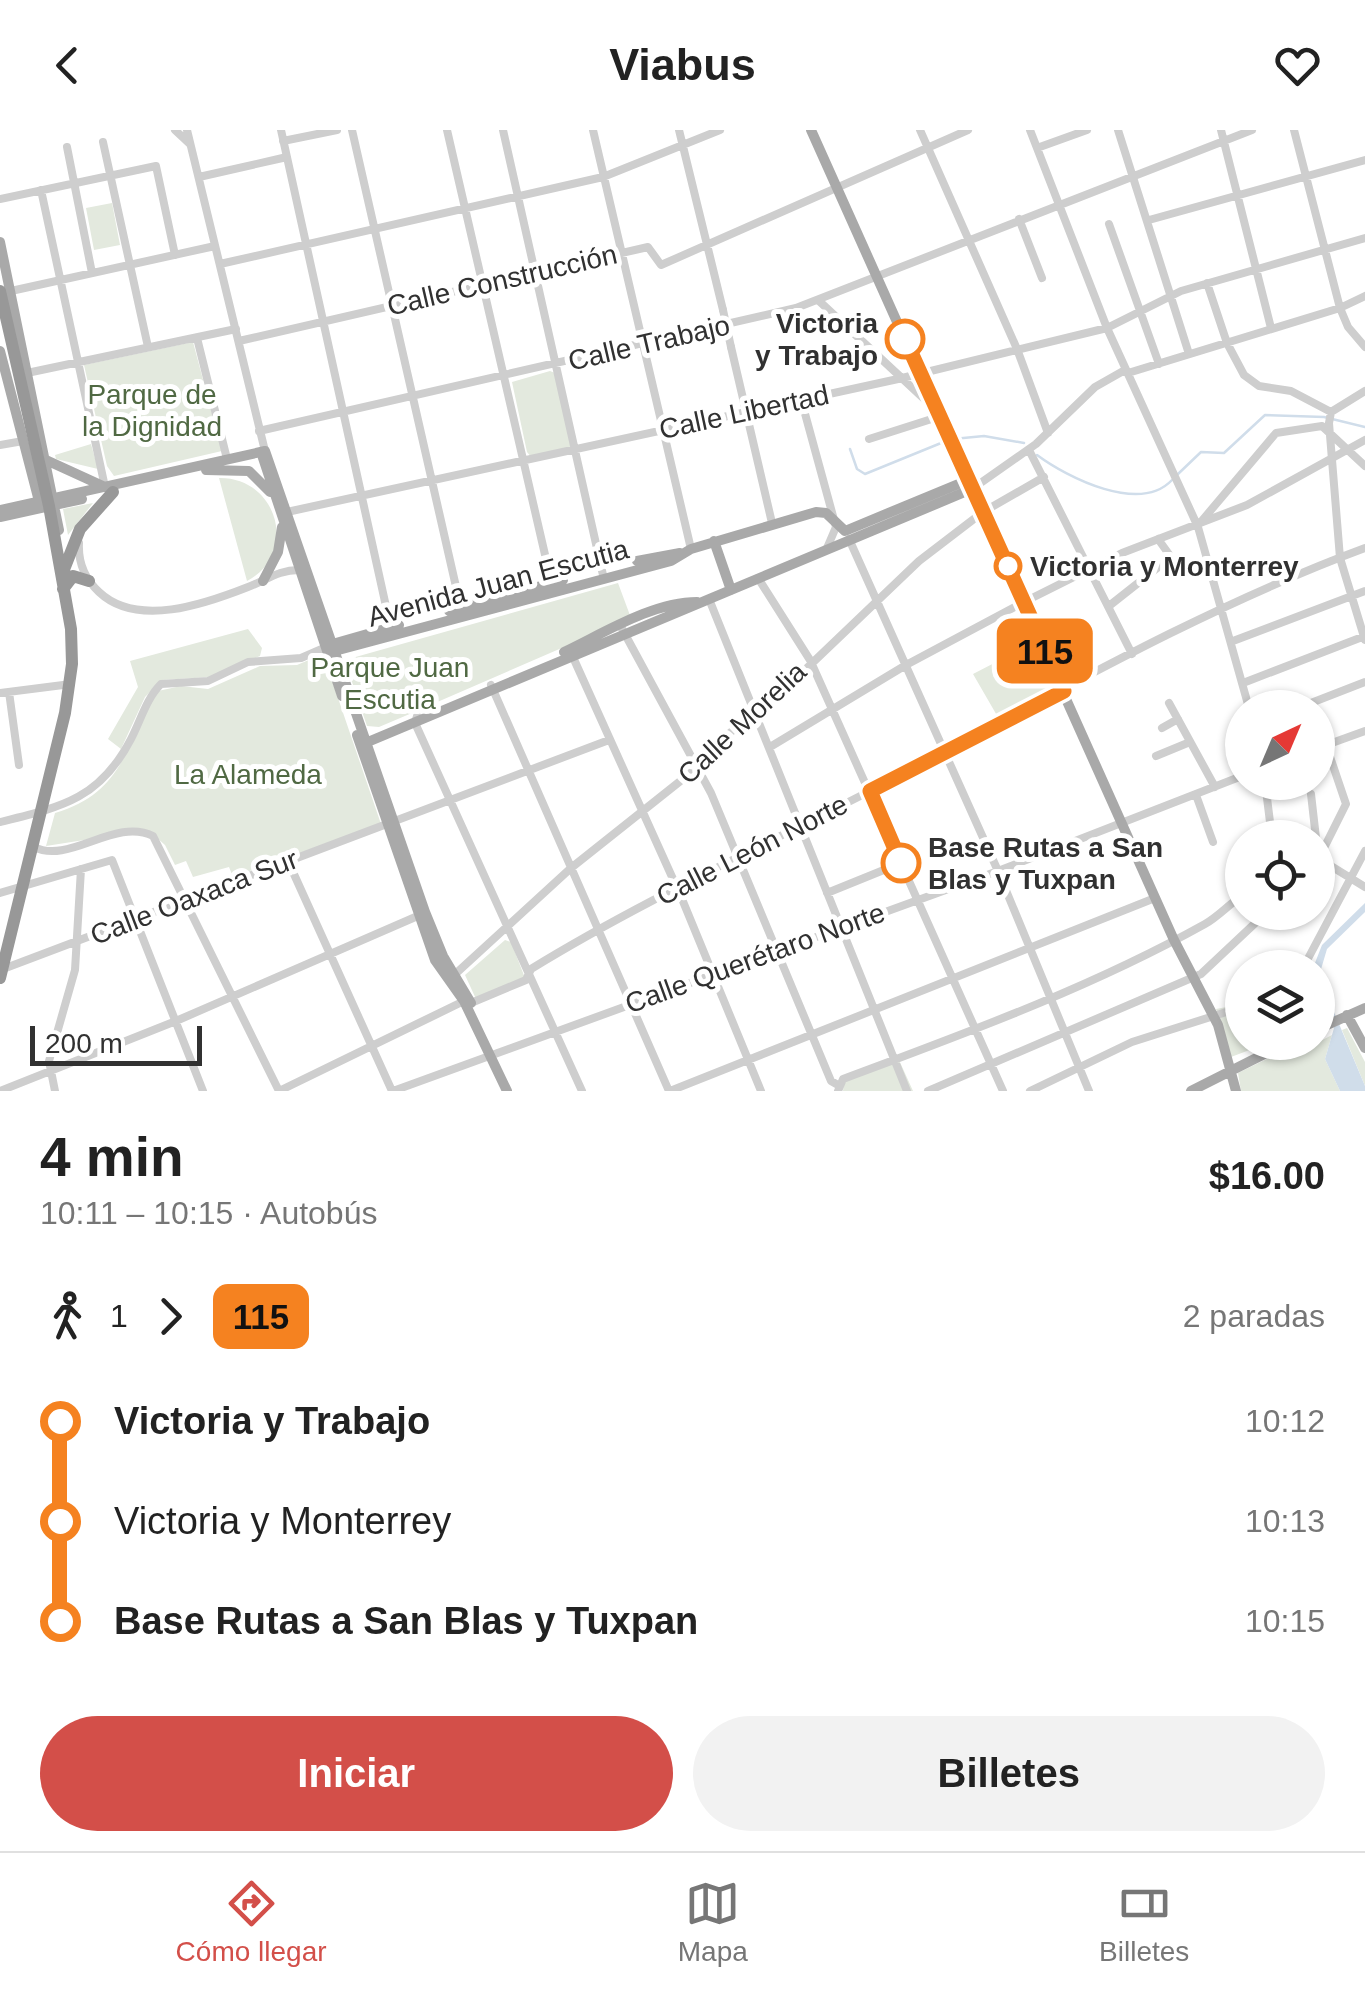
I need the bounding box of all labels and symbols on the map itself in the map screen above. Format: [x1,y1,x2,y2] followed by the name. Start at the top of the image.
[384,238,620,322] street label: Calle Construcción
[755,308,878,371] place label: Victoria y Trabajo
[565,309,733,377] street label: Calle Trabajo
[886,320,924,358] marker: Victoria y Trabajo
[82,379,222,442] park label: Parque de la Dignidad
[656,379,832,445] street label: Calle Libertad
[364,533,632,633] street label: Avenida Juan Escutia
[1030,551,1299,582] place label: Victoria y Monterrey
[995,553,1021,579] marker: Victoria y Monterrey
[988,618,1102,684] line badge: 115
[311,652,469,715] park label: Parque Juan Escutia
[672,656,813,790] street label: Calle Morelia
[1225,690,1335,800] north arrow
[174,759,322,790] park label: La Alameda
[651,788,853,912] street label: Calle León Norte
[928,832,1163,895] place label: Base Rutas a San Blas y Tuxpan
[86,843,302,951] street label: Calle Oaxaca Sur
[882,844,920,882] marker: Base Rutas a San Blas y Tuxpan
[621,897,889,1019] street label: Calle Querétaro Norte
[30,1021,202,1066] scale bar

